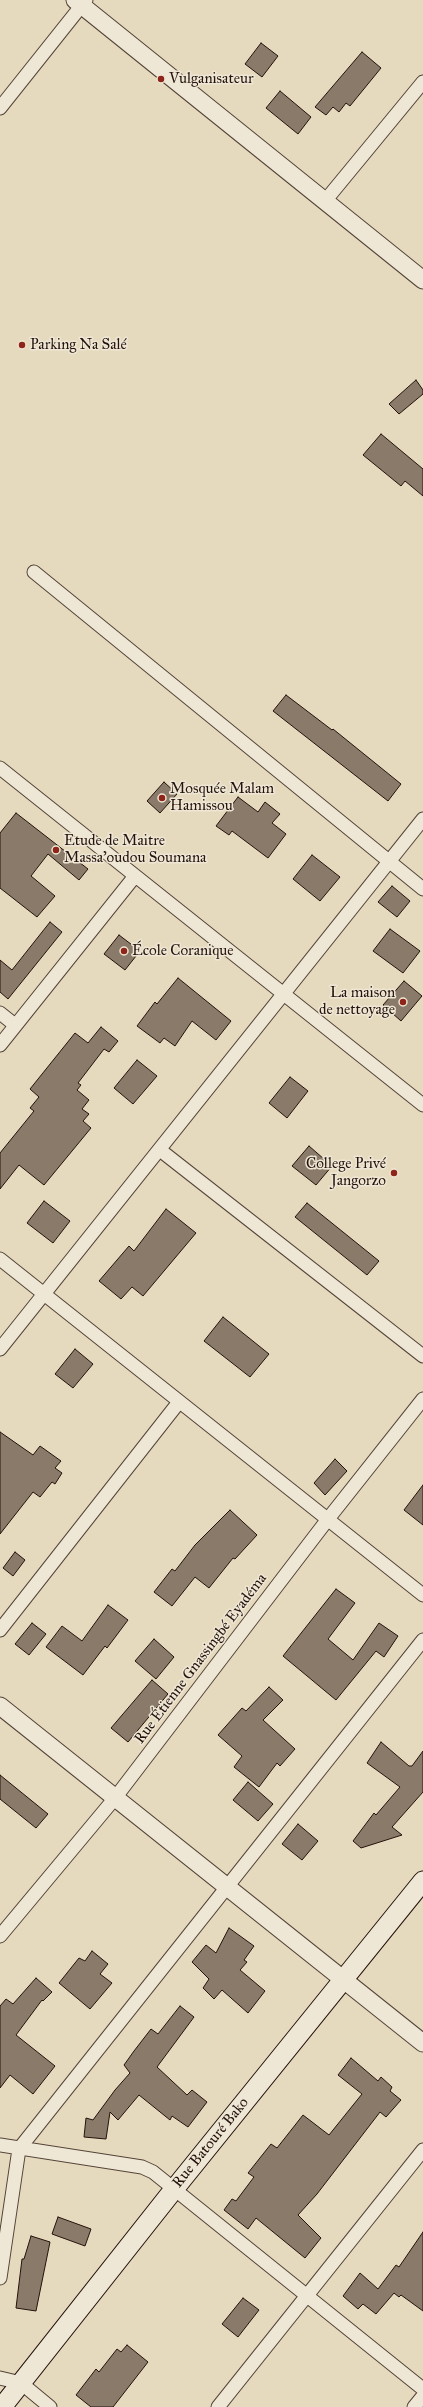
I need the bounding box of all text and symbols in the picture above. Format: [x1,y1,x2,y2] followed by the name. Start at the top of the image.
[169,70,254,88] place label: Vulganisateur
[156,74,166,84] marker: Vulganisateur
[30,336,127,354] place label: Parking Na Salé
[17,340,27,350] marker: Parking Na Salé
[170,780,274,815] place label: Mosquée Malam Hamissou
[157,793,167,803] marker: Mosquée Malam Hamissou
[64,832,206,867] place label: Etude de Maitre Massa'oudou Soumana
[51,845,61,855] marker: Etude de Maitre Massa'oudou Soumana
[132,942,234,960] place label: École Coranique
[119,946,129,956] marker: École Coranique
[319,984,395,1019] place label: La maison de nettoyage
[398,997,408,1007] marker: La maison de nettoyage
[306,1155,386,1190] place label: College Privé Jangorzo
[389,1168,399,1178] marker: College Privé Jangorzo
[131,1570,271,1748] street label: Rue Étienne Gnassingbé Eyadéma
[169,2094,253,2192] street label: Rue Batouré Bako

